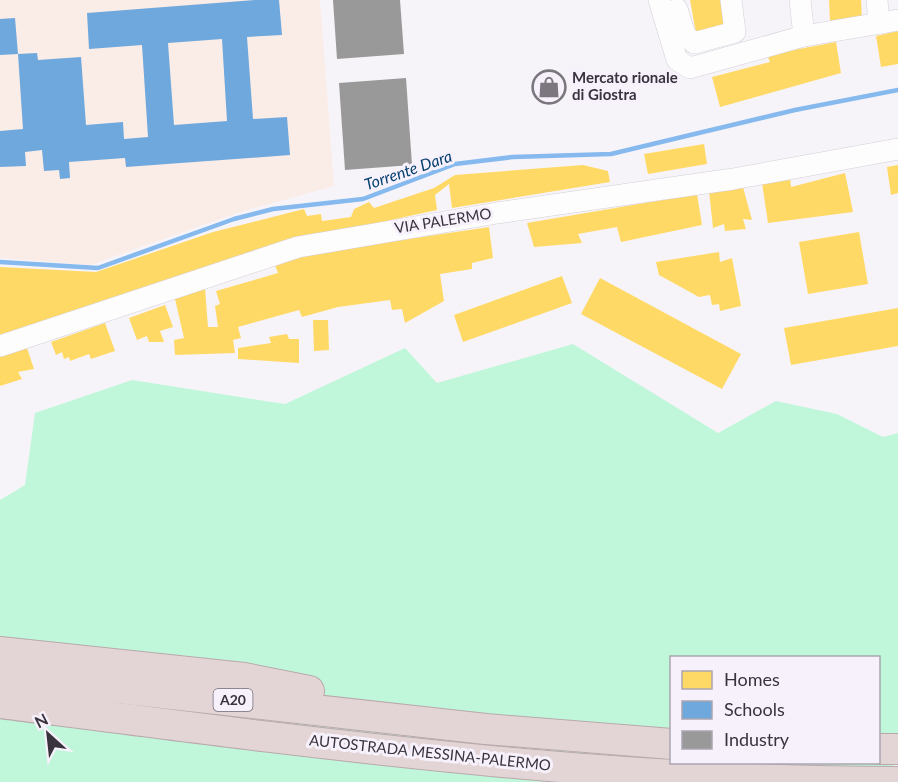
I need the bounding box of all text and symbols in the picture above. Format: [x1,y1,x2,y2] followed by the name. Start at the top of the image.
[572,68,678,103] place label: Mercato rionale di Giostra
[531,69,567,105] shop icon: Mercato rionale di Giostra
[361,146,454,193] water label: Torrente Dara
[393,203,493,237] street label: VIA PALERMO
[670,656,880,764] legend
[724,668,780,690] text: Homes
[214,689,252,711] road number: A20
[724,698,785,720] text: Schools
[18,704,78,764] north arrow
[31,709,51,731] text: N
[724,728,790,750] text: Industry
[308,730,552,774] street label: AUTOSTRADA MESSINA-PALERMO

